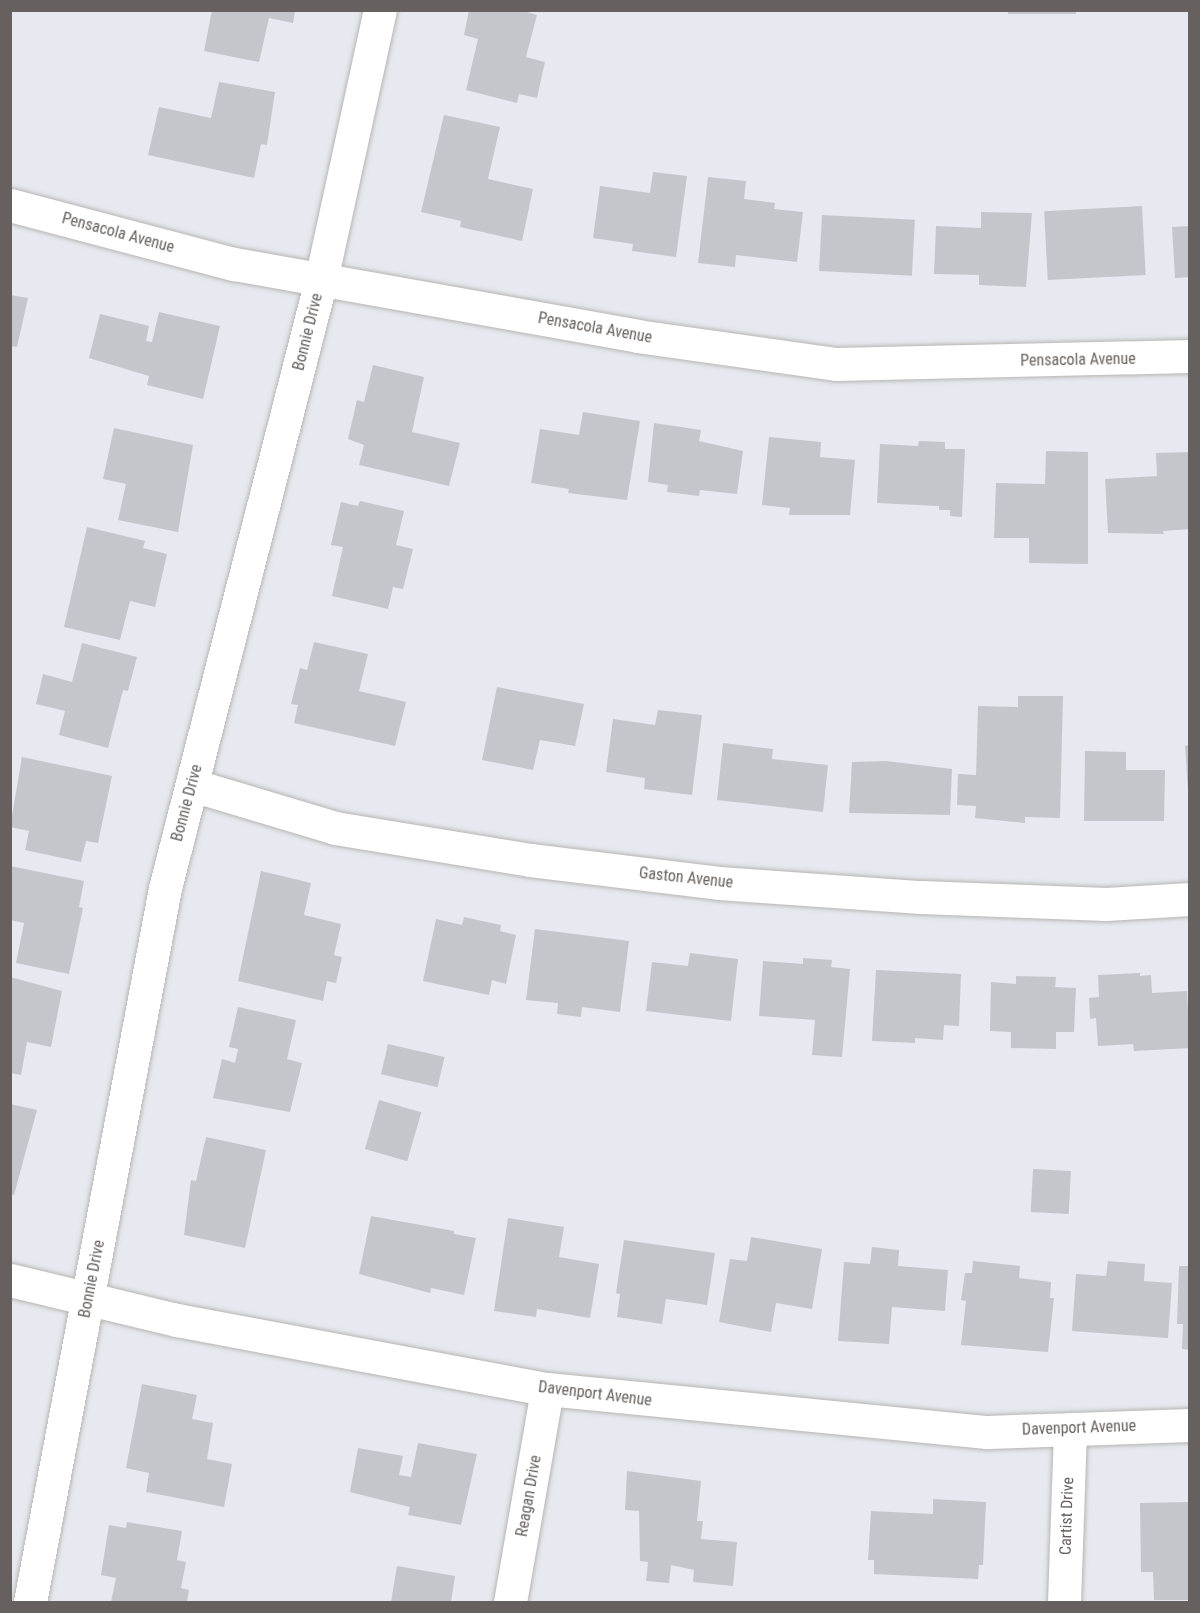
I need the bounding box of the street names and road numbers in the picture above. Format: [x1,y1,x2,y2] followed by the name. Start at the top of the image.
[60,209,176,257] street label: Pensacola Avenue
[289,291,327,373] street label: Bonnie Drive
[536,309,654,347] street label: Pensacola Avenue
[1020,349,1136,371] street label: Pensacola Avenue
[167,762,207,844] street label: Bonnie Drive
[638,864,734,892] street label: Gaston Avenue
[75,1238,109,1320] street label: Bonnie Drive
[537,1378,653,1410] street label: Davenport Avenue
[1022,1416,1136,1440] street label: Davenport Avenue
[512,1454,546,1538] street label: Reagan Drive
[1056,1477,1078,1555] street label: Cartist Drive

